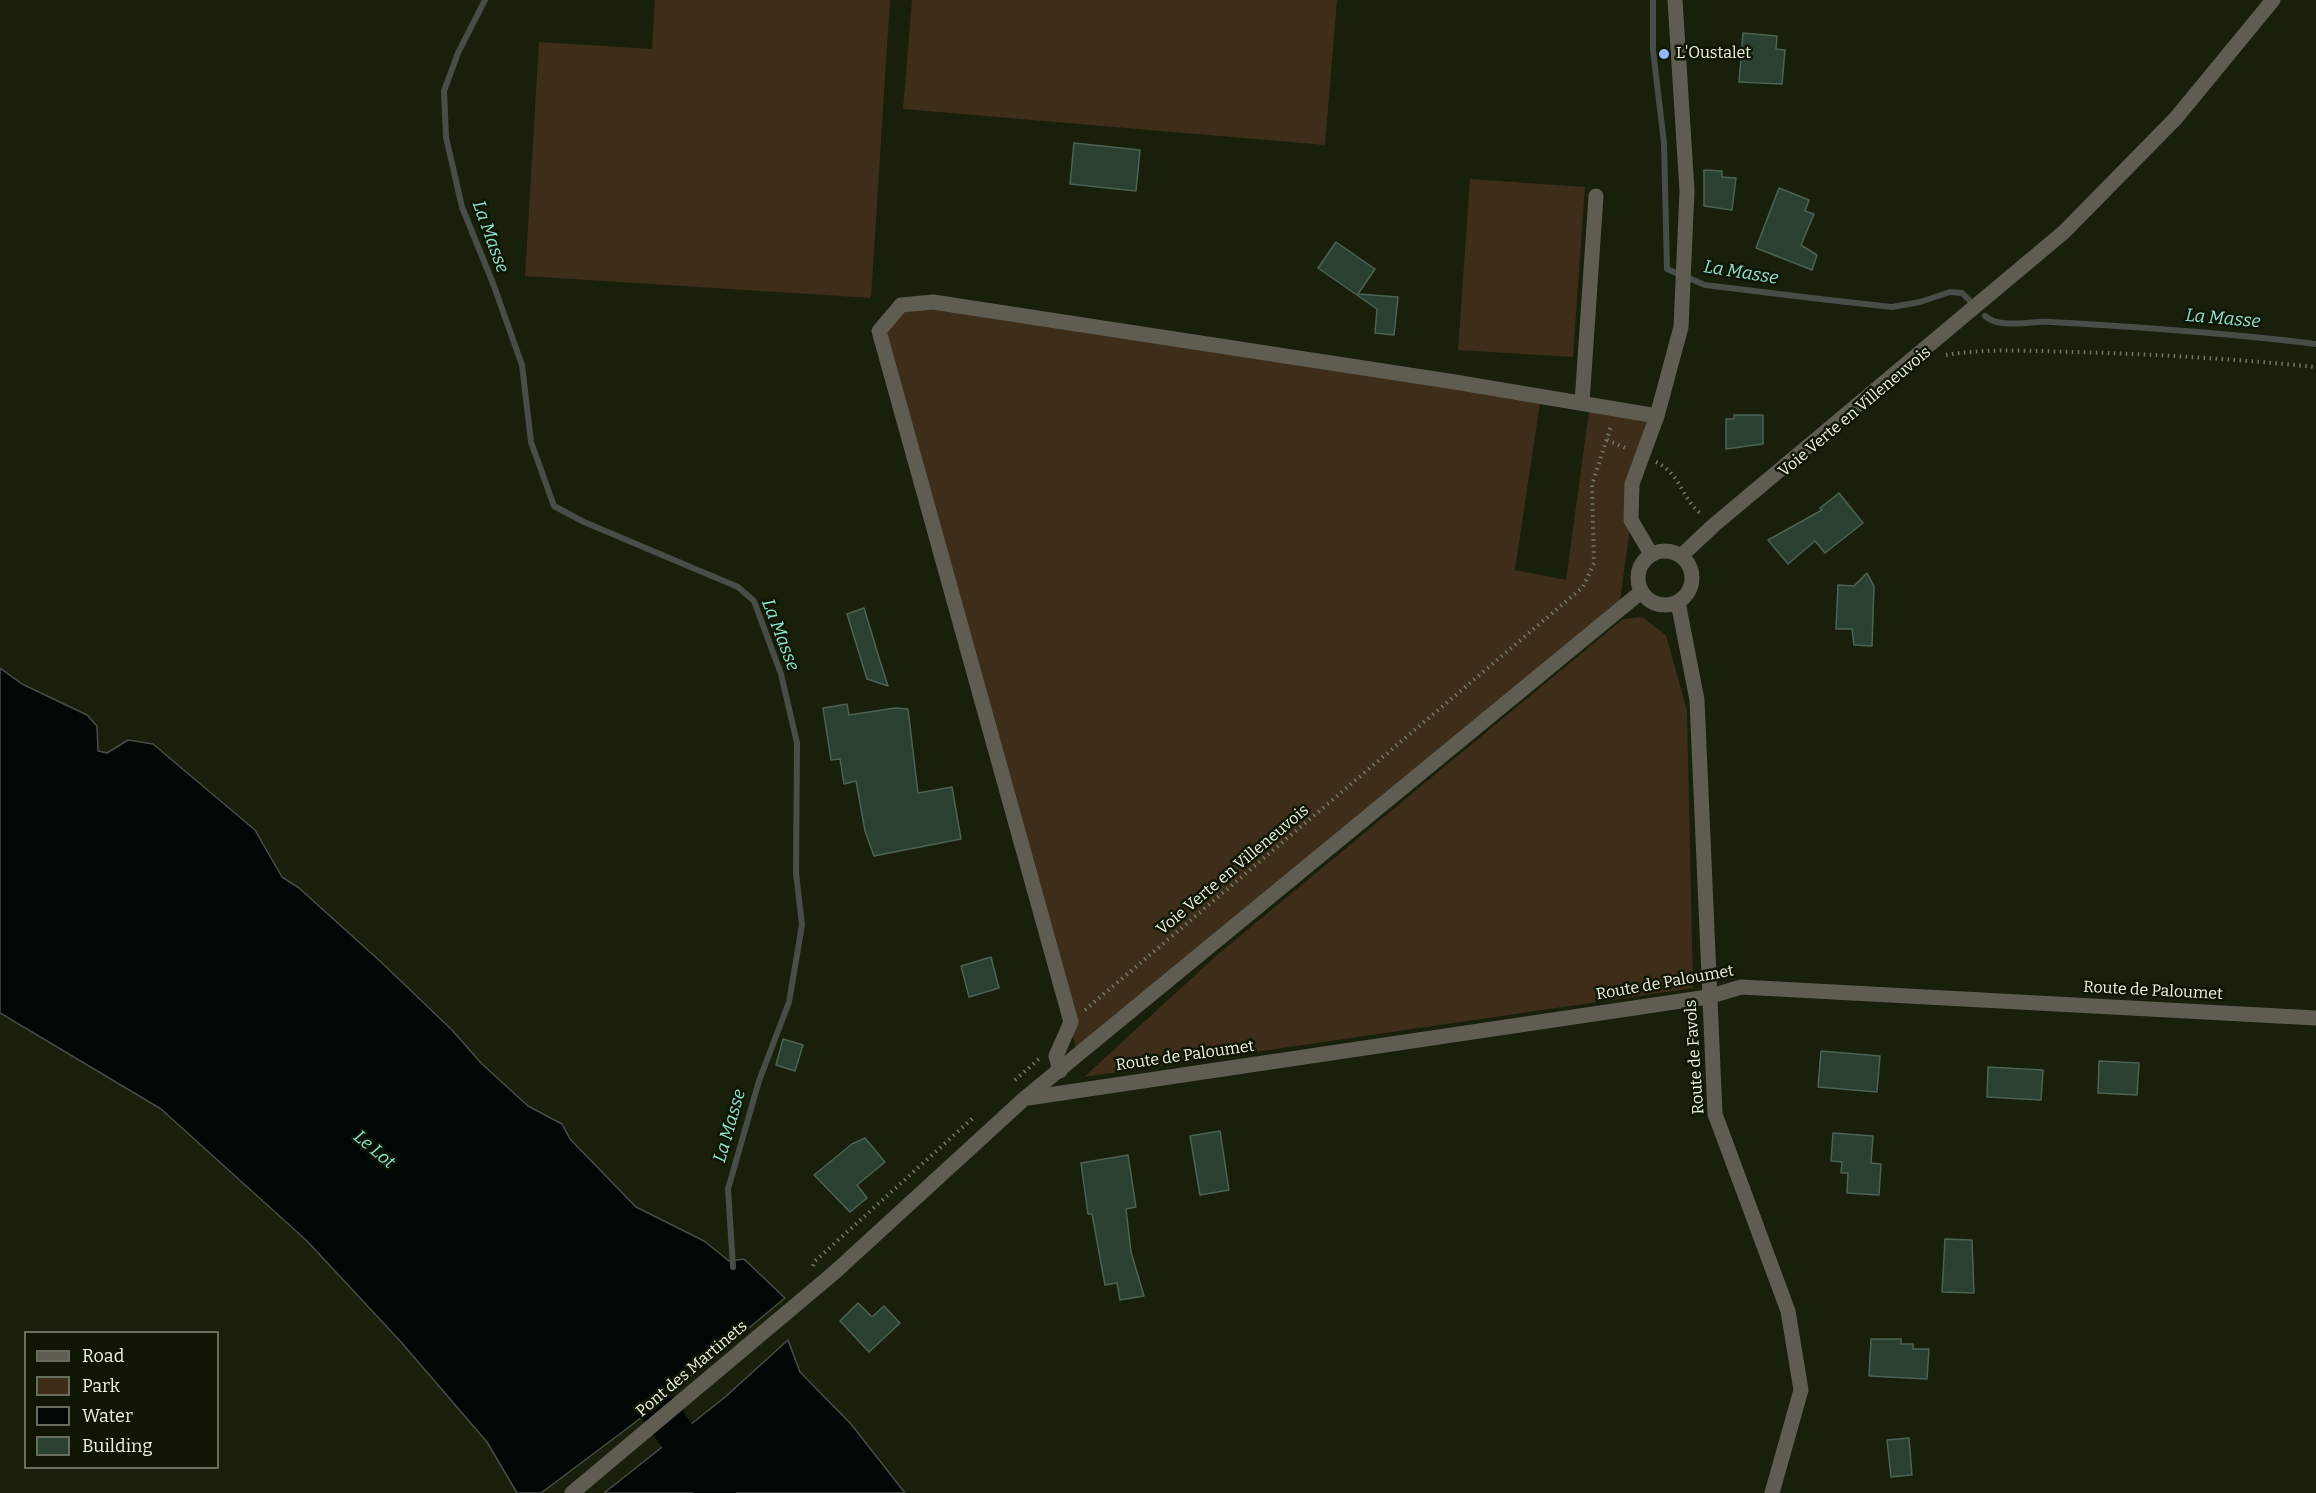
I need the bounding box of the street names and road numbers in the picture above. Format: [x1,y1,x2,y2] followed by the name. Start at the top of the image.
[1775,343,1935,481] street label: Voie Verte en Villeneuvois
[1153,801,1313,939] street label: Voie Verte en Villeneuvois
[1595,961,1735,1005] street label: Route de Paloumet
[2083,978,2223,1004] street label: Route de Paloumet
[1681,999,1709,1115] street label: Route de Favols
[1114,1037,1256,1075] street label: Route de Paloumet
[633,1317,751,1421] street label: Pont des Martinets

